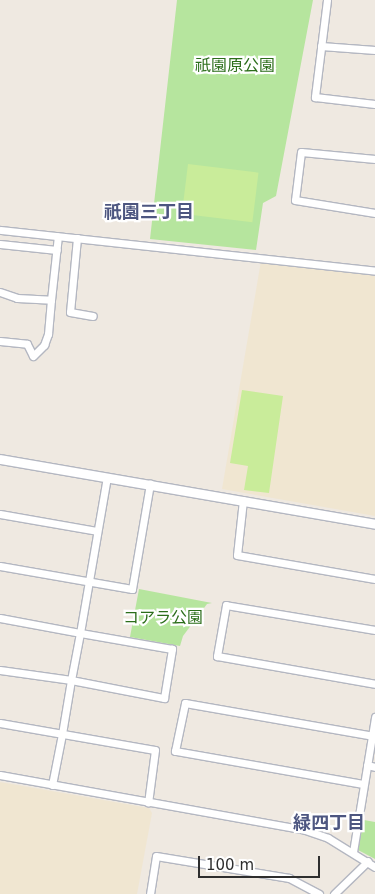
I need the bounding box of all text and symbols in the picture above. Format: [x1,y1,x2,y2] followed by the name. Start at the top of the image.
[195,56,275,76] park label: 祇園原公園
[104,201,194,223] district label: 祇園三丁目
[123,608,203,628] park label: コアラ公園
[293,812,365,834] district label: 緑四丁目
[200,846,322,878] scale bar
[206,856,254,874] text: 100 m

